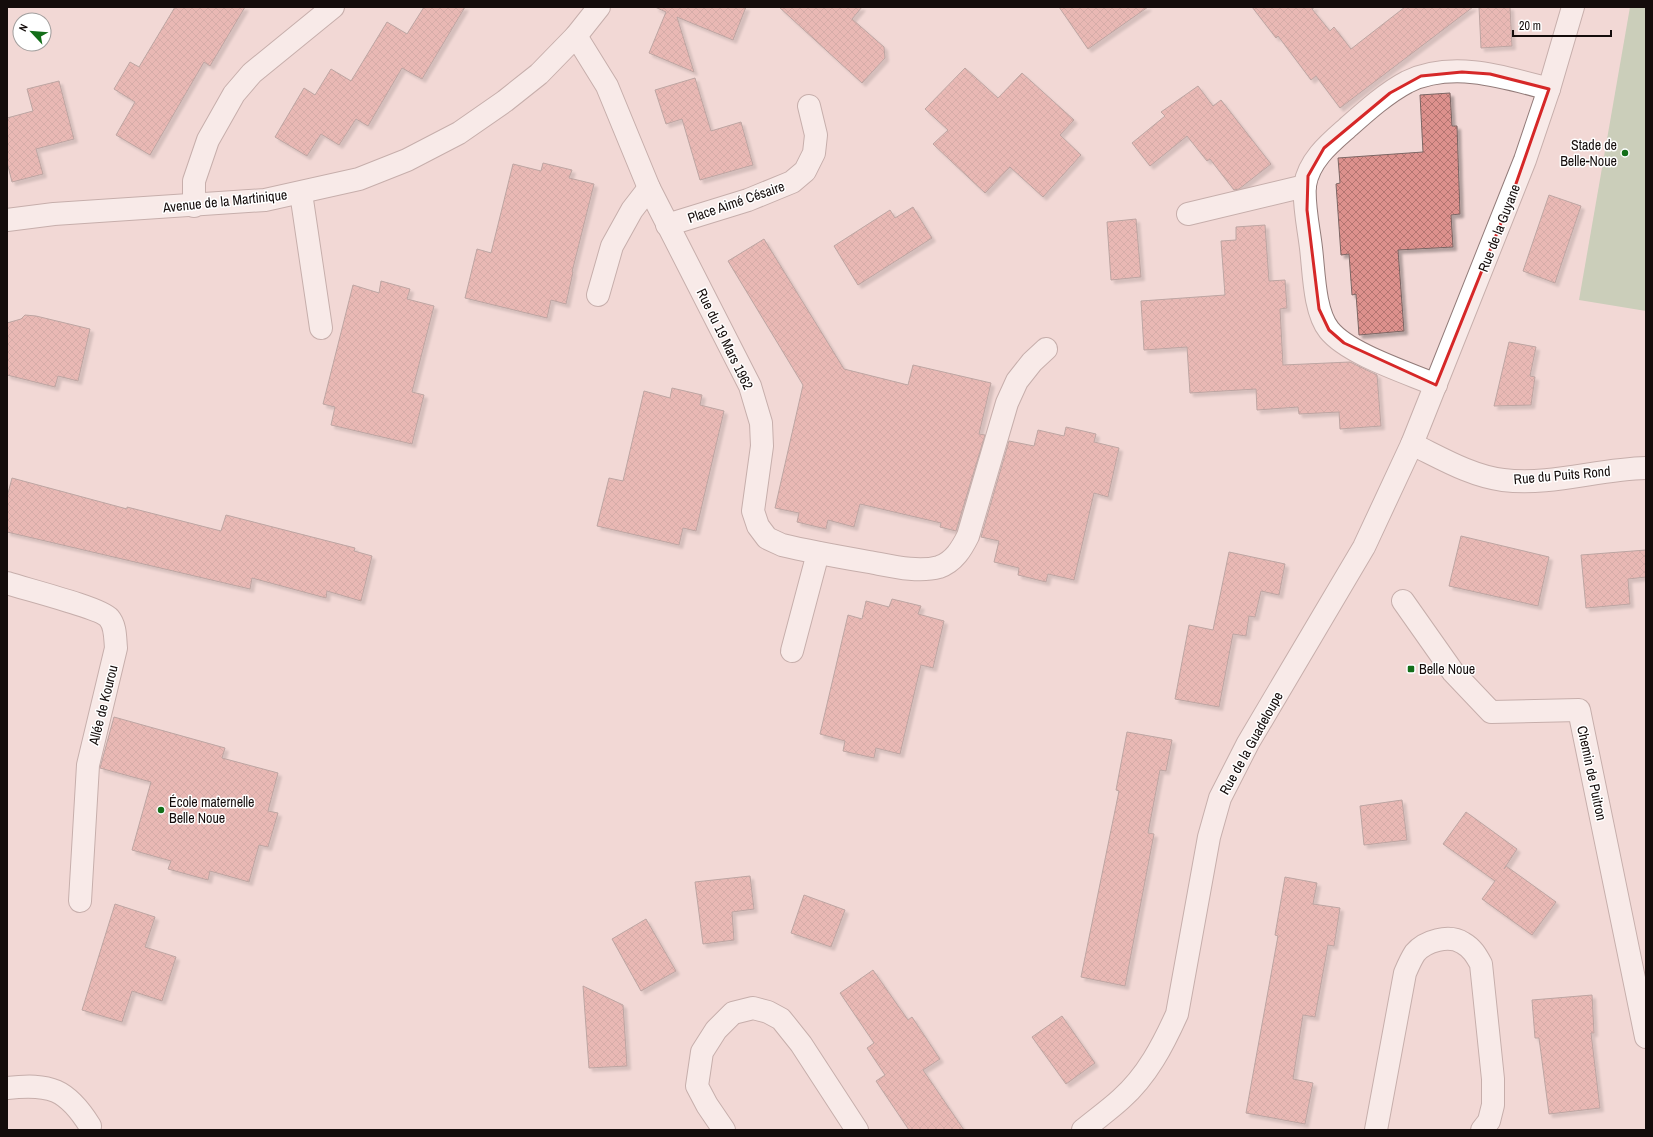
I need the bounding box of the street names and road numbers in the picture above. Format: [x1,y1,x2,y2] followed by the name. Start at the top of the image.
[685,177,787,227] street label: Place Aimé Césaire
[1474,182,1524,274] street label: Rue de la Guyane
[161,186,288,217] street label: Avenue de la Martinique
[693,285,757,393] street label: Rue du 19 Mars 1962
[1513,462,1611,488] street label: Rue du Puits Rond
[84,663,122,748] street label: Allée de Kourou
[1215,688,1287,798] street label: Rue de la Guadeloupe
[1573,724,1611,822] street label: Chemin de Puitron

